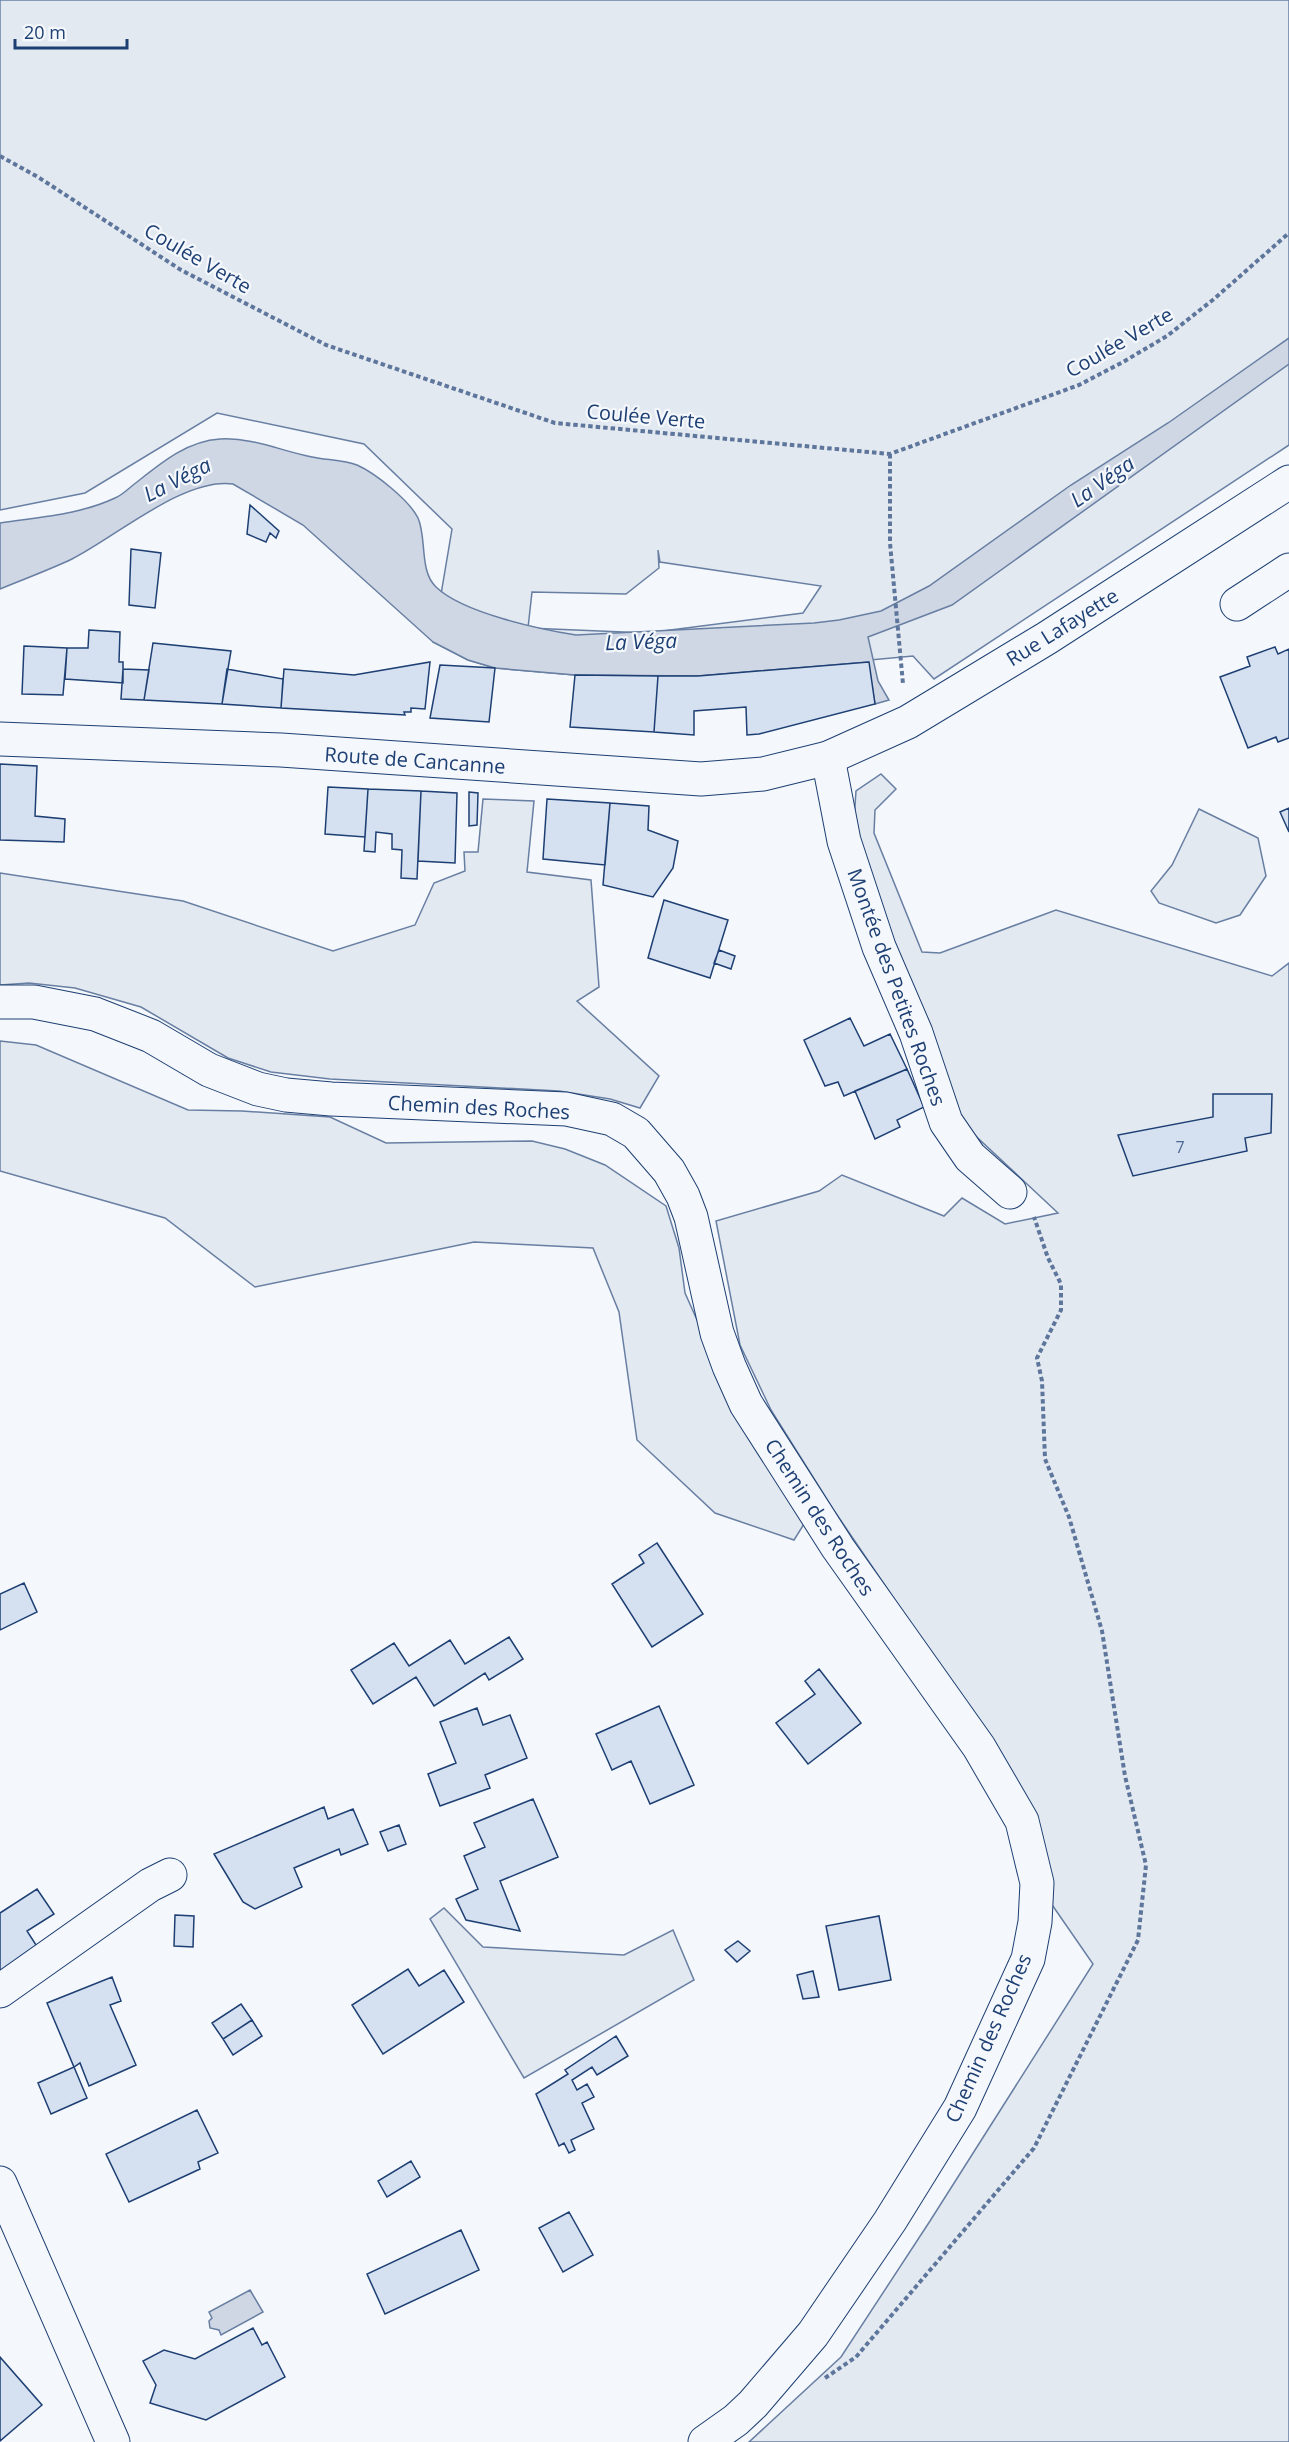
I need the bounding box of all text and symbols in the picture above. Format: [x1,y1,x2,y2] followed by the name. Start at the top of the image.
[15,12,128,50] scale bar
[24,20,66,44] text: 20 m
[140,216,256,300] street label: Coulée Verte
[1061,300,1177,384] street label: Coulée Verte
[585,397,707,435] street label: Coulée Verte
[1064,449,1140,513] water label: La Véga
[138,450,216,508] water label: La Véga
[1001,582,1123,672] street label: Rue Lafayette
[604,626,678,656] water label: La Véga
[324,740,506,780] street label: Route de Cancanne
[841,865,953,1109] street label: Montée des Petites Roches
[387,1089,571,1125] street label: Chemin des Roches
[1175,1136,1185,1158] house number: 7
[759,1433,881,1601] street label: Chemin des Roches
[939,1949,1037,2127] street label: Chemin des Roches

